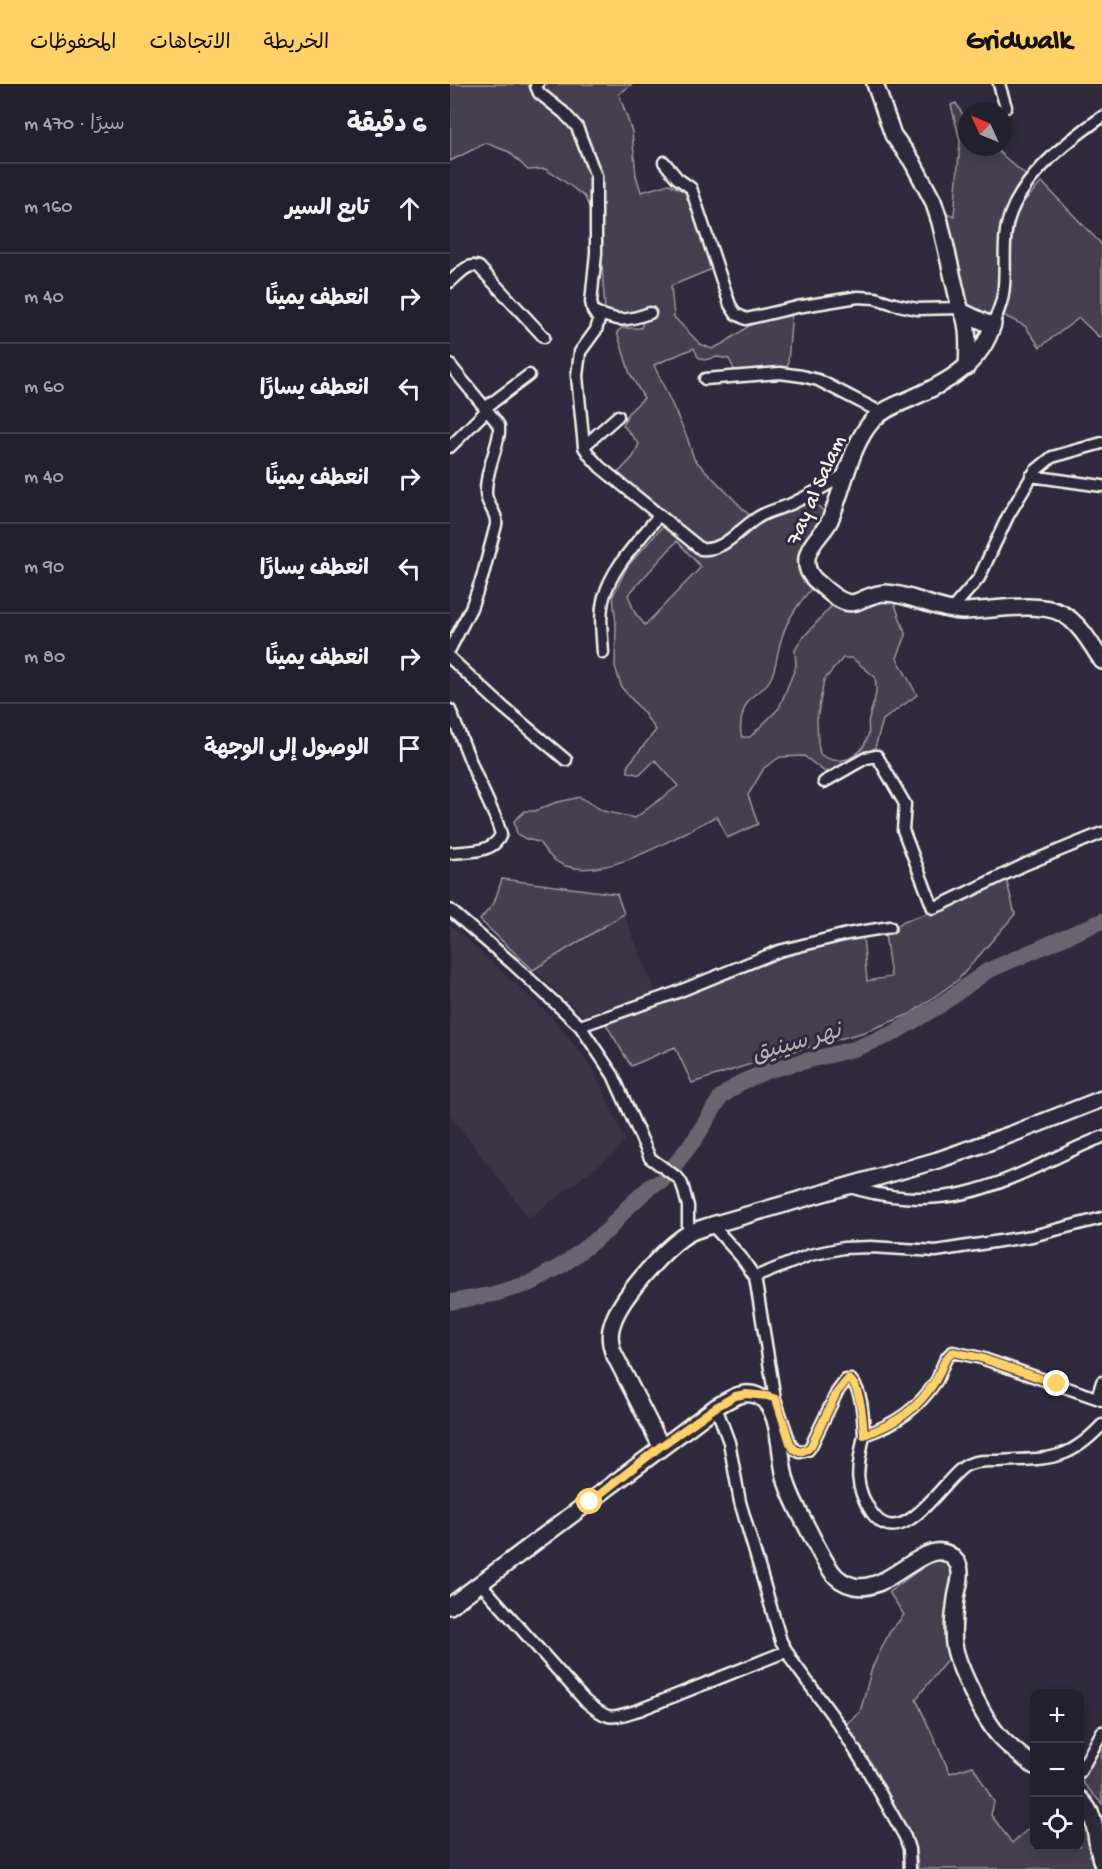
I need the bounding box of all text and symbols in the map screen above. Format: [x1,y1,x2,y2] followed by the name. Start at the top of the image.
[966,26,1072,59] text: Gridwalk
[30,32,116,57] text: المحفوظات
[149,32,231,57] text: الاتجاهات
[264,32,329,57] text: الخريطة
[958,102,1012,156] north arrow
[347,111,426,142] text: 6 دقيقة
[24,114,125,137] text: سيرًا · 470 m
[393,192,426,225] icon: ahead
[24,197,73,220] text: 160 m
[285,197,369,223] text: تابع السير
[393,282,426,315] icon: right
[24,287,64,310] text: 40 m
[266,287,369,313] text: انعطف يمينًا
[393,372,426,405] icon: left
[24,377,64,400] text: 60 m
[260,377,369,403] text: انعطف يسارًا
[782,432,853,550] street label: 7ay al Salam
[393,462,426,495] icon: right
[24,467,64,490] text: 40 m
[266,467,369,493] text: انعطف يمينًا
[393,552,426,585] icon: left
[24,557,64,580] text: 90 m
[260,557,369,583] text: انعطف يسارًا
[393,642,426,675] icon: right
[24,647,65,670] text: 80 m
[266,647,369,673] text: انعطف يمينًا
[393,732,426,765] icon: arrive
[204,737,369,763] text: الوصول إلى الوجهة
[749,1017,848,1071] water label: نهر سينيق
[1043,1370,1069,1396] route end
[576,1488,602,1514] route start
[1030,1689,1084,1851] map controls
[1030,1689,1084,1743] button: +
[1030,1743,1084,1797] button: −
[1030,1797,1084,1851] button: locate

